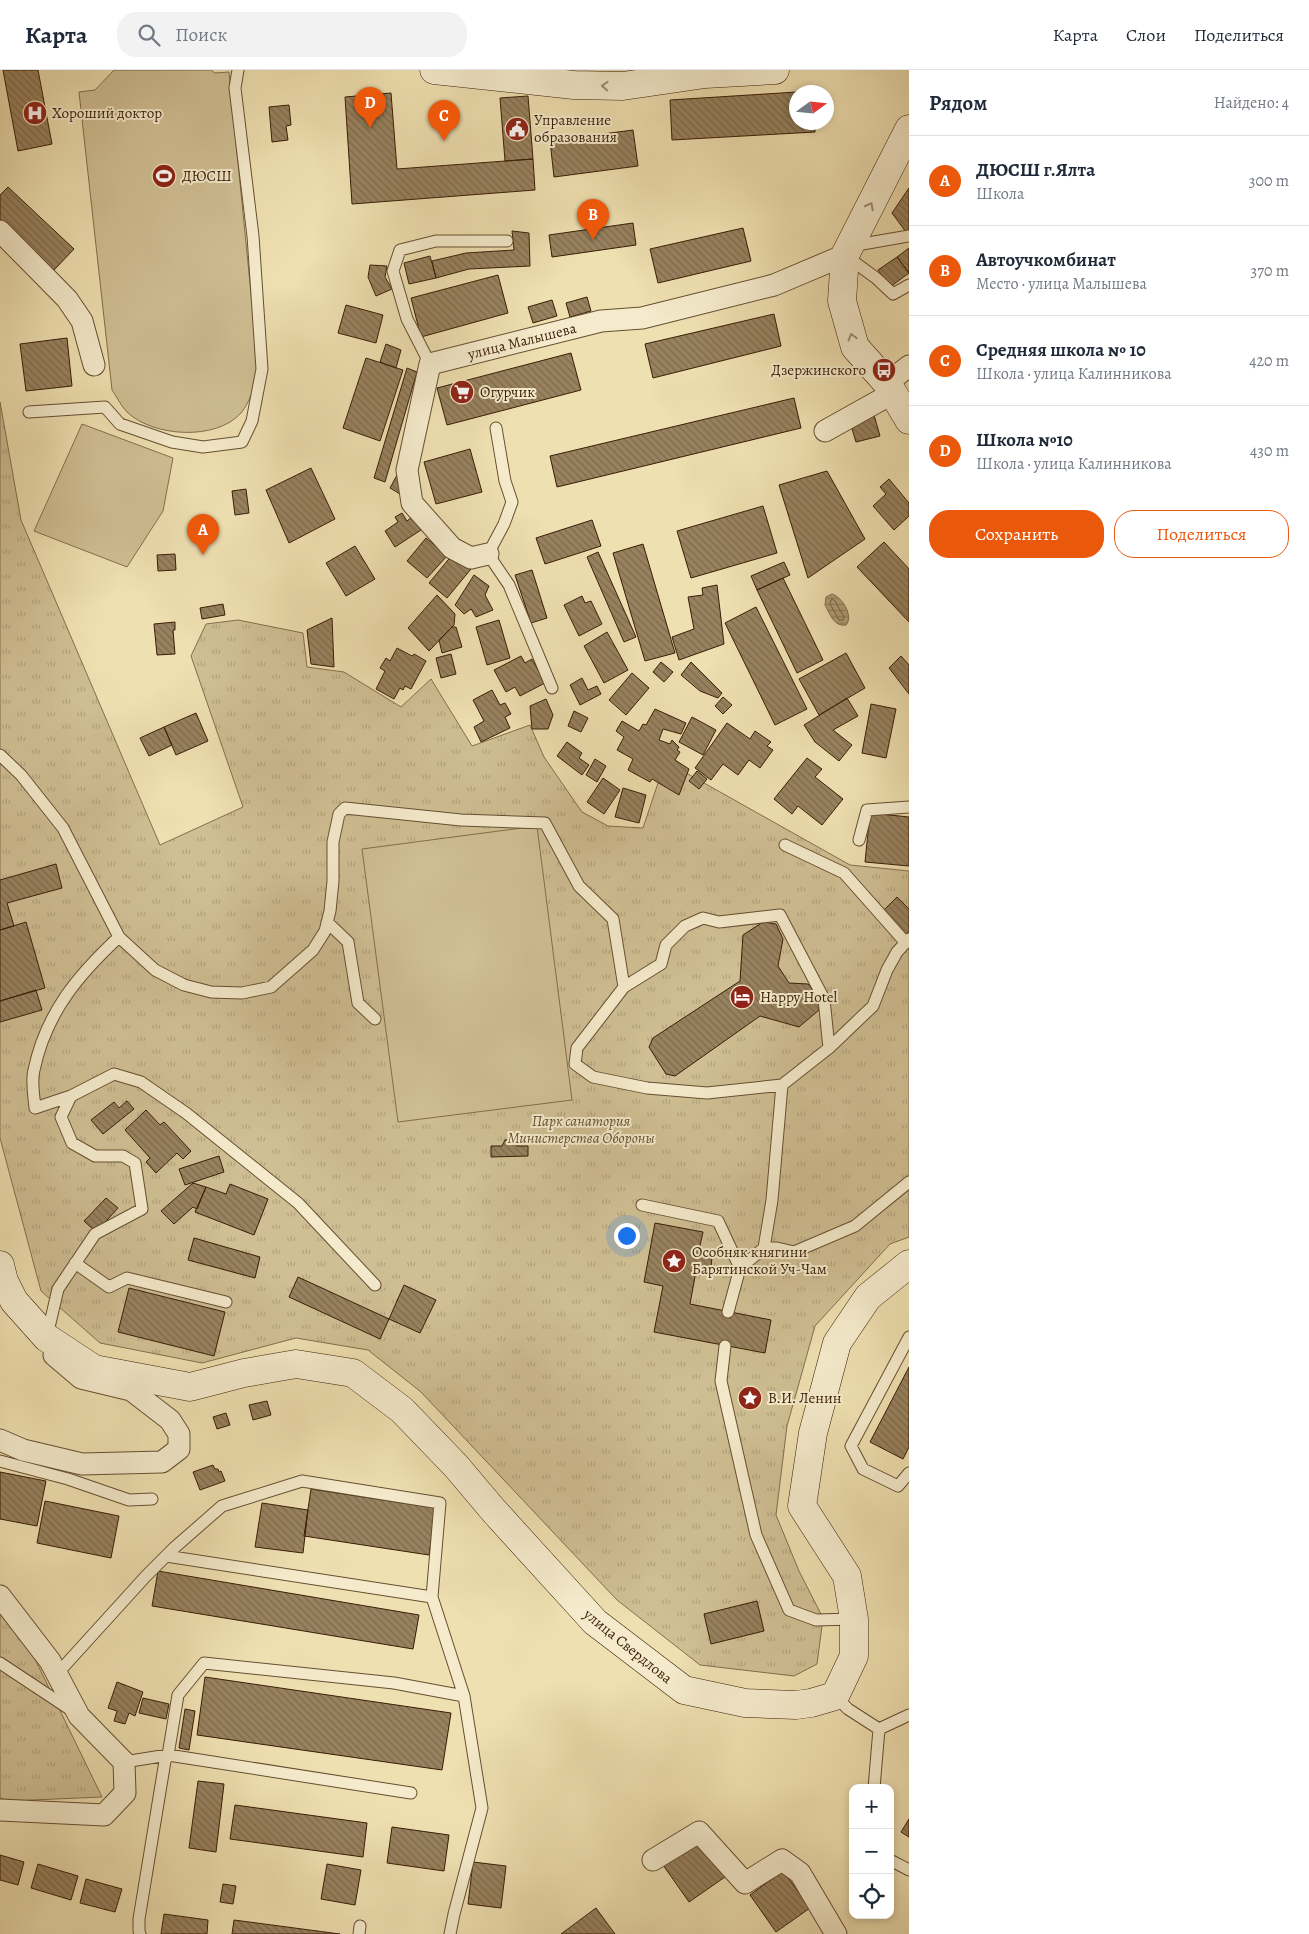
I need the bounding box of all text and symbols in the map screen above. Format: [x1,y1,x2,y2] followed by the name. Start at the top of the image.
[117,12,467,57] search box
[25,19,87,51] text: Карта
[135,21,163,49] icon: search
[175,22,227,48] text: Поиск
[1053,23,1098,47] text: Карта
[1126,23,1166,47] text: Слои
[1194,23,1284,47] text: Поделиться
[601,81,609,91] one-way arrow
[789,85,834,130] north arrow
[354,87,386,128] pin: D
[929,89,987,117] text: Рядом
[1214,92,1289,114] text: Найдено: 4
[22,100,48,126] hospital icon: Хороший доктор
[428,100,460,141] pin: C
[52,103,162,123] place label: Хороший доктор
[534,110,617,147] place label: Управление образования
[504,116,530,142] public building icon: Управление образования
[976,157,1095,183] text: ДЮСШ г.Ялта
[151,163,177,189] sports icon: ДЮСШ
[182,166,232,186] place label: ДЮСШ
[940,170,950,192] text: A
[1249,170,1289,192] text: 300 m
[976,183,1024,205] text: Школа
[577,199,609,240] pin: B
[864,203,874,212] one-way arrow
[976,247,1116,273] text: Автоучкомбинат
[940,260,950,282] text: B
[1251,260,1289,282] text: 370 m
[976,273,1147,295] text: Место · улица Малышева
[465,318,579,364] street label: улица Малышева
[848,333,858,342] one-way arrow
[976,337,1146,363] text: Средняя школа № 10
[940,350,950,372] text: C
[1249,350,1289,372] text: 420 m
[871,357,897,383] bus stop icon: Дзержинского
[771,360,866,380] place label: Дзержинского
[976,363,1172,385] text: Школа · улица Калинникова
[449,379,475,405] supermarket icon: Огурчик
[480,382,535,402] place label: Огурчик
[976,427,1073,453] text: Школа №10
[939,440,951,462] text: D
[1250,440,1289,462] text: 430 m
[976,453,1172,475] text: Школа · улица Калинникова
[929,510,1104,558] button: Сохранить
[1114,510,1289,558] button: Поделиться
[187,514,219,555] pin: A
[729,984,755,1010] hotel icon: Happy Hotel
[760,987,837,1007] place label: Happy Hotel
[507,1111,655,1148] park label: Парк санатория Министерства Обороны
[614,1223,640,1249] your location
[692,1242,827,1279] place label: Особняк княгини Барятинской Уч-Чам
[661,1248,687,1274] place icon: Особняк княгини Барятинской Уч-Чам
[737,1385,763,1411] place icon: В.И. Ленин
[768,1388,842,1408] place label: В.И. Ленин
[579,1603,677,1688] street label: улица Свердлова
[849,1784,894,1919] map controls
[849,1784,894,1829] button: +
[849,1829,894,1874] button: −
[849,1874,894,1919] button: locate

